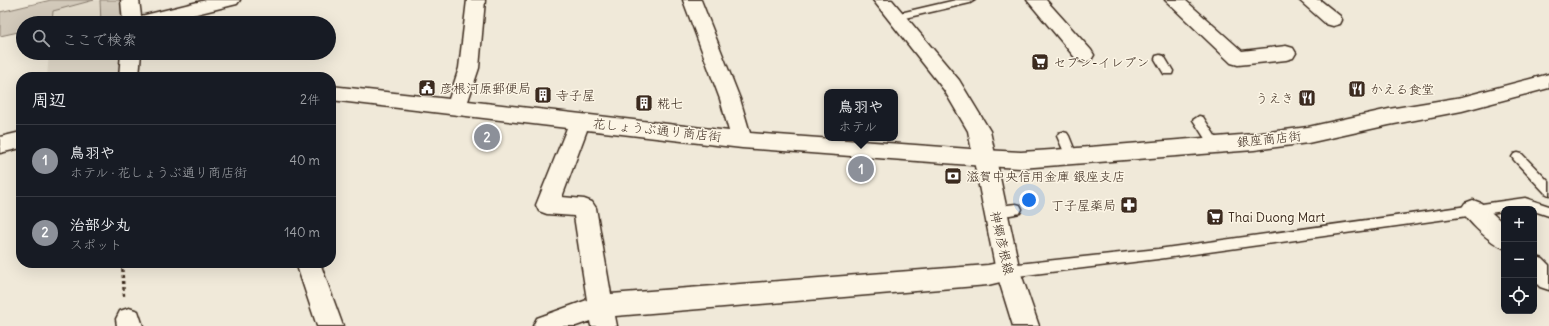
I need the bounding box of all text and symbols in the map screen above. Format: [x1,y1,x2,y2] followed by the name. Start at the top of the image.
[16,16,336,60] search box
[30,27,52,49] icon: search
[62,30,137,49] text: ここで検索
[1030,52,1050,72] supermarket icon: セブン-イレブン
[1053,54,1150,71] place label: セブン-イレブン
[417,78,437,98] public building icon: 彦根河原郵便局
[1347,79,1367,99] restaurant icon: かえる食堂
[440,80,531,97] place label: 彦根河原郵便局
[1370,81,1434,98] place label: かえる食堂
[533,85,553,105] building icon: 寺子屋
[556,87,595,104] place label: 寺子屋
[1297,88,1317,108] restaurant icon: うえき
[32,89,66,111] text: 周辺
[824,89,898,141] popup
[1256,90,1294,107] place label: うえき
[300,91,320,108] text: 2件
[634,93,654,113] building icon: 糀七
[657,95,683,112] place label: 糀七
[838,97,884,116] text: 鳥羽や
[592,115,722,145] street label: 花しょうぶ通り商店街
[838,118,877,135] text: ホテル
[474,122,500,152] pin: 2
[1236,127,1302,151] street label: 銀座商店街
[70,143,115,162] text: 鳥羽や
[42,152,48,169] text: 1
[289,152,320,169] text: 40 m
[848,154,874,184] pin: 1
[70,164,247,181] text: ホテル · 花しょうぶ通り商店街
[943,166,963,186] bank icon: 滋賀中央信用金庫 銀座支店
[966,168,1125,185] place label: 滋賀中央信用金庫 銀座支店
[1019,190,1039,210] your location
[1119,195,1139,215] pharmacy icon: 丁子屋薬局
[1051,197,1116,214] place label: 丁子屋薬局
[1501,206,1537,314] map controls
[1501,206,1537,242] button: +
[1205,207,1225,227] supermarket icon: Thai Duong Mart
[986,209,1018,278] street label: 神郷彦根線
[1228,209,1326,226] place label: Thai Duong Mart
[70,215,130,234] text: 治部少丸
[41,224,49,241] text: 2
[284,224,320,241] text: 140 m
[70,236,122,253] text: スポット
[1501,242,1537,278] button: −
[1501,278,1537,314] button: locate

